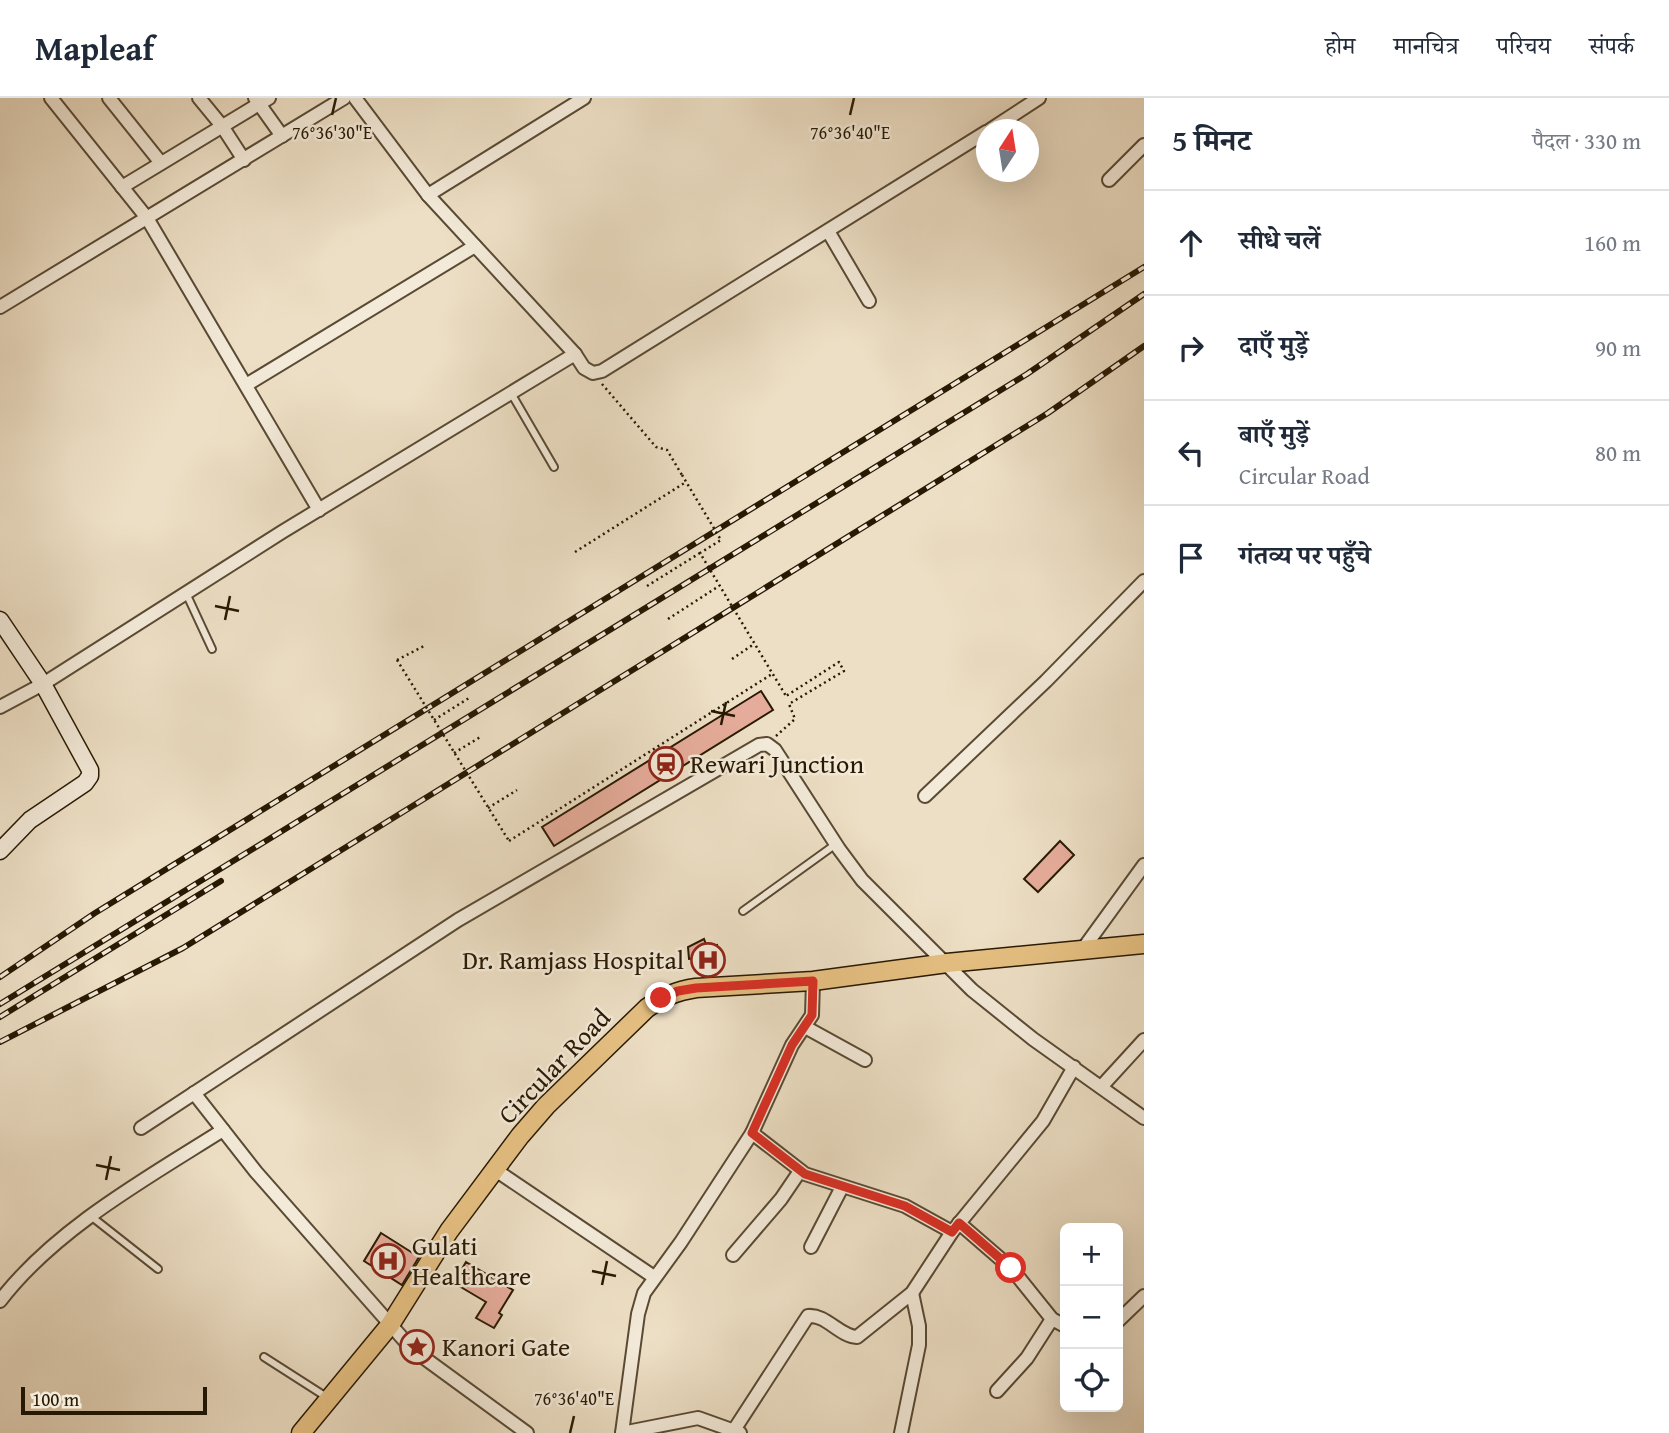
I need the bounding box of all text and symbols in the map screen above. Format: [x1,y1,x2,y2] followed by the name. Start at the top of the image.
[35,24,154,72] text: Mapleaf
[1325,28,1355,63] text: होम
[1393,28,1459,63] text: मानचित्र
[1497,28,1551,63] text: परिचय
[1589,28,1634,63] text: संपर्क
[1172,118,1251,162] text: 5 मिनट
[292,119,372,146] text: 76°36'30"E
[810,119,890,146] text: 76°36'40"E
[976,119,1039,182] north arrow
[1532,124,1641,157] text: पैदल · 330 m
[1239,220,1320,259] text: सीधे चलें
[1172,224,1210,262] icon: ahead
[1584,226,1641,259] text: 160 m
[1239,325,1308,364] text: दाएँ मुड़ें
[1172,329,1210,367] icon: right
[1595,331,1641,364] text: 90 m
[1239,414,1309,453] text: बाएँ मुड़ें
[1172,434,1210,472] icon: left
[1595,436,1641,469] text: 80 m
[1239,459,1370,492] text: Circular Road
[1239,535,1371,574] text: गंतव्य पर पहुँचे
[1172,539,1210,577] icon: arrive
[690,744,864,783] place label: Rewari Junction
[647,745,685,783] station icon: Rewari Junction
[462,940,684,979] place label: Dr. Ramjass Hospital
[689,941,727,979] hospital icon: Dr. Ramjass Hospital
[645,982,676,1013] route end
[488,999,619,1132] street label: Circular Road
[1060,1223,1123,1412] map controls
[1060,1223,1123,1286] button: +
[412,1226,531,1295] place label: Gulati Healthcare
[369,1242,407,1280] hospital icon: Gulati Healthcare
[995,1252,1026,1283] route start
[1060,1286,1123,1349] button: −
[442,1327,570,1366] place label: Kanori Gate
[398,1328,436,1366] place icon: Kanori Gate
[1060,1349,1123,1412] button: locate
[21,1384,206,1416] scale bar
[32,1385,79,1413] text: 100 m
[534,1385,614,1412] text: 76°36'40"E

